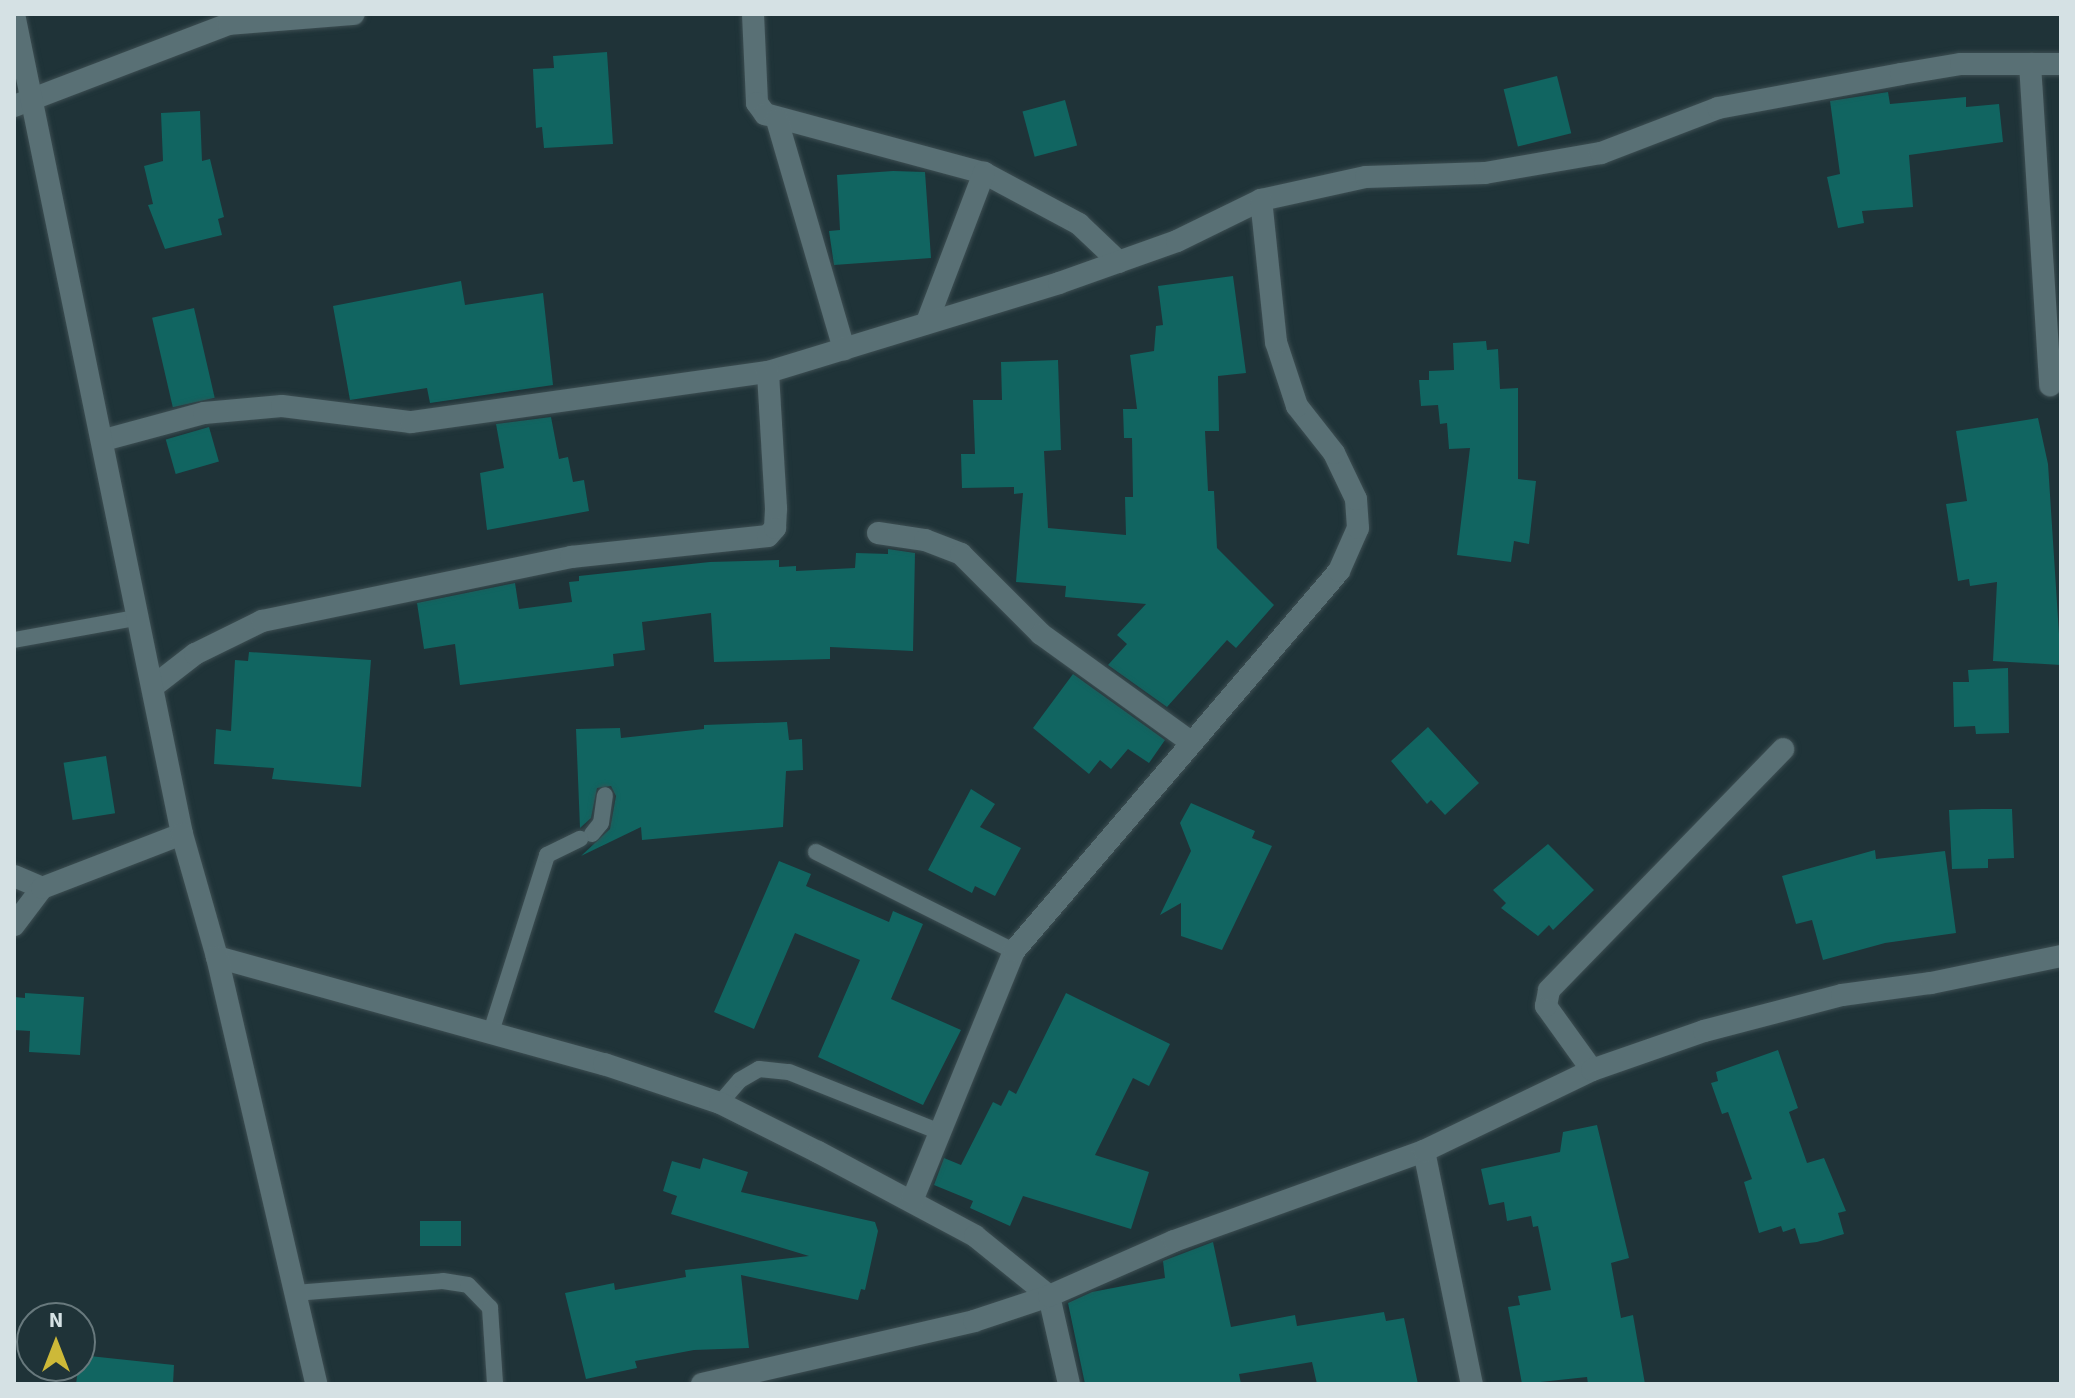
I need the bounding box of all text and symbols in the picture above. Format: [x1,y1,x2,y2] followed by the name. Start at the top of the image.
[16,1302,96,1382] north arrow
[49,1304,63,1336] text: N

